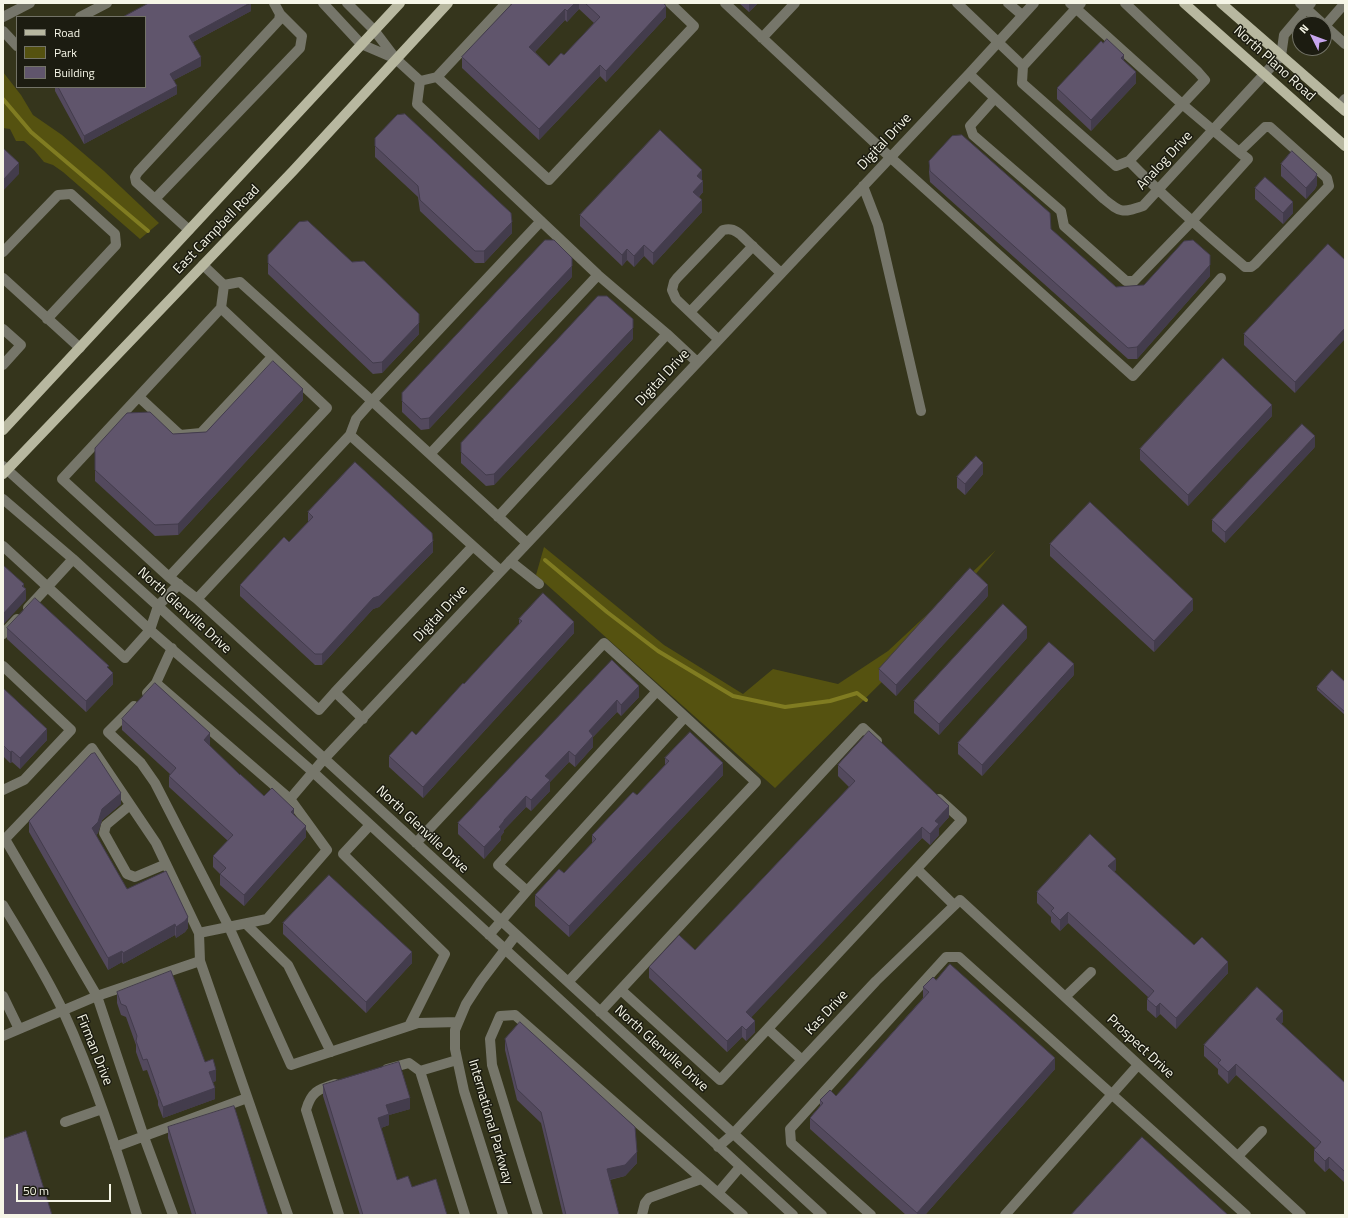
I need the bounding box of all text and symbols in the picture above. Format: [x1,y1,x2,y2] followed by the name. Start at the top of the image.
[16,16,146,88] legend
[1292,16,1332,56] north arrow
[54,23,80,42] text: Road
[1230,23,1318,105] street label: North Plano Road
[54,43,77,62] text: Park
[54,63,95,82] text: Building
[855,110,915,174] street label: Digital Drive
[1133,128,1197,194] street label: Analog Drive
[170,182,264,278] street label: East Campbell Road
[633,346,693,410] street label: Digital Drive
[134,564,234,658] street label: North Glenville Drive
[411,582,471,646] street label: Digital Drive
[372,783,472,877] street label: North Glenville Drive
[802,987,852,1039] street label: Kas Drive
[611,1002,711,1096] street label: North Glenville Drive
[72,1012,116,1088] street label: Firman Drive
[1103,1012,1177,1082] street label: Prospect Drive
[464,1057,516,1187] street label: International Parkway
[18,1176,113,1202] scale bar
[23,1181,49,1200] text: 50 m

